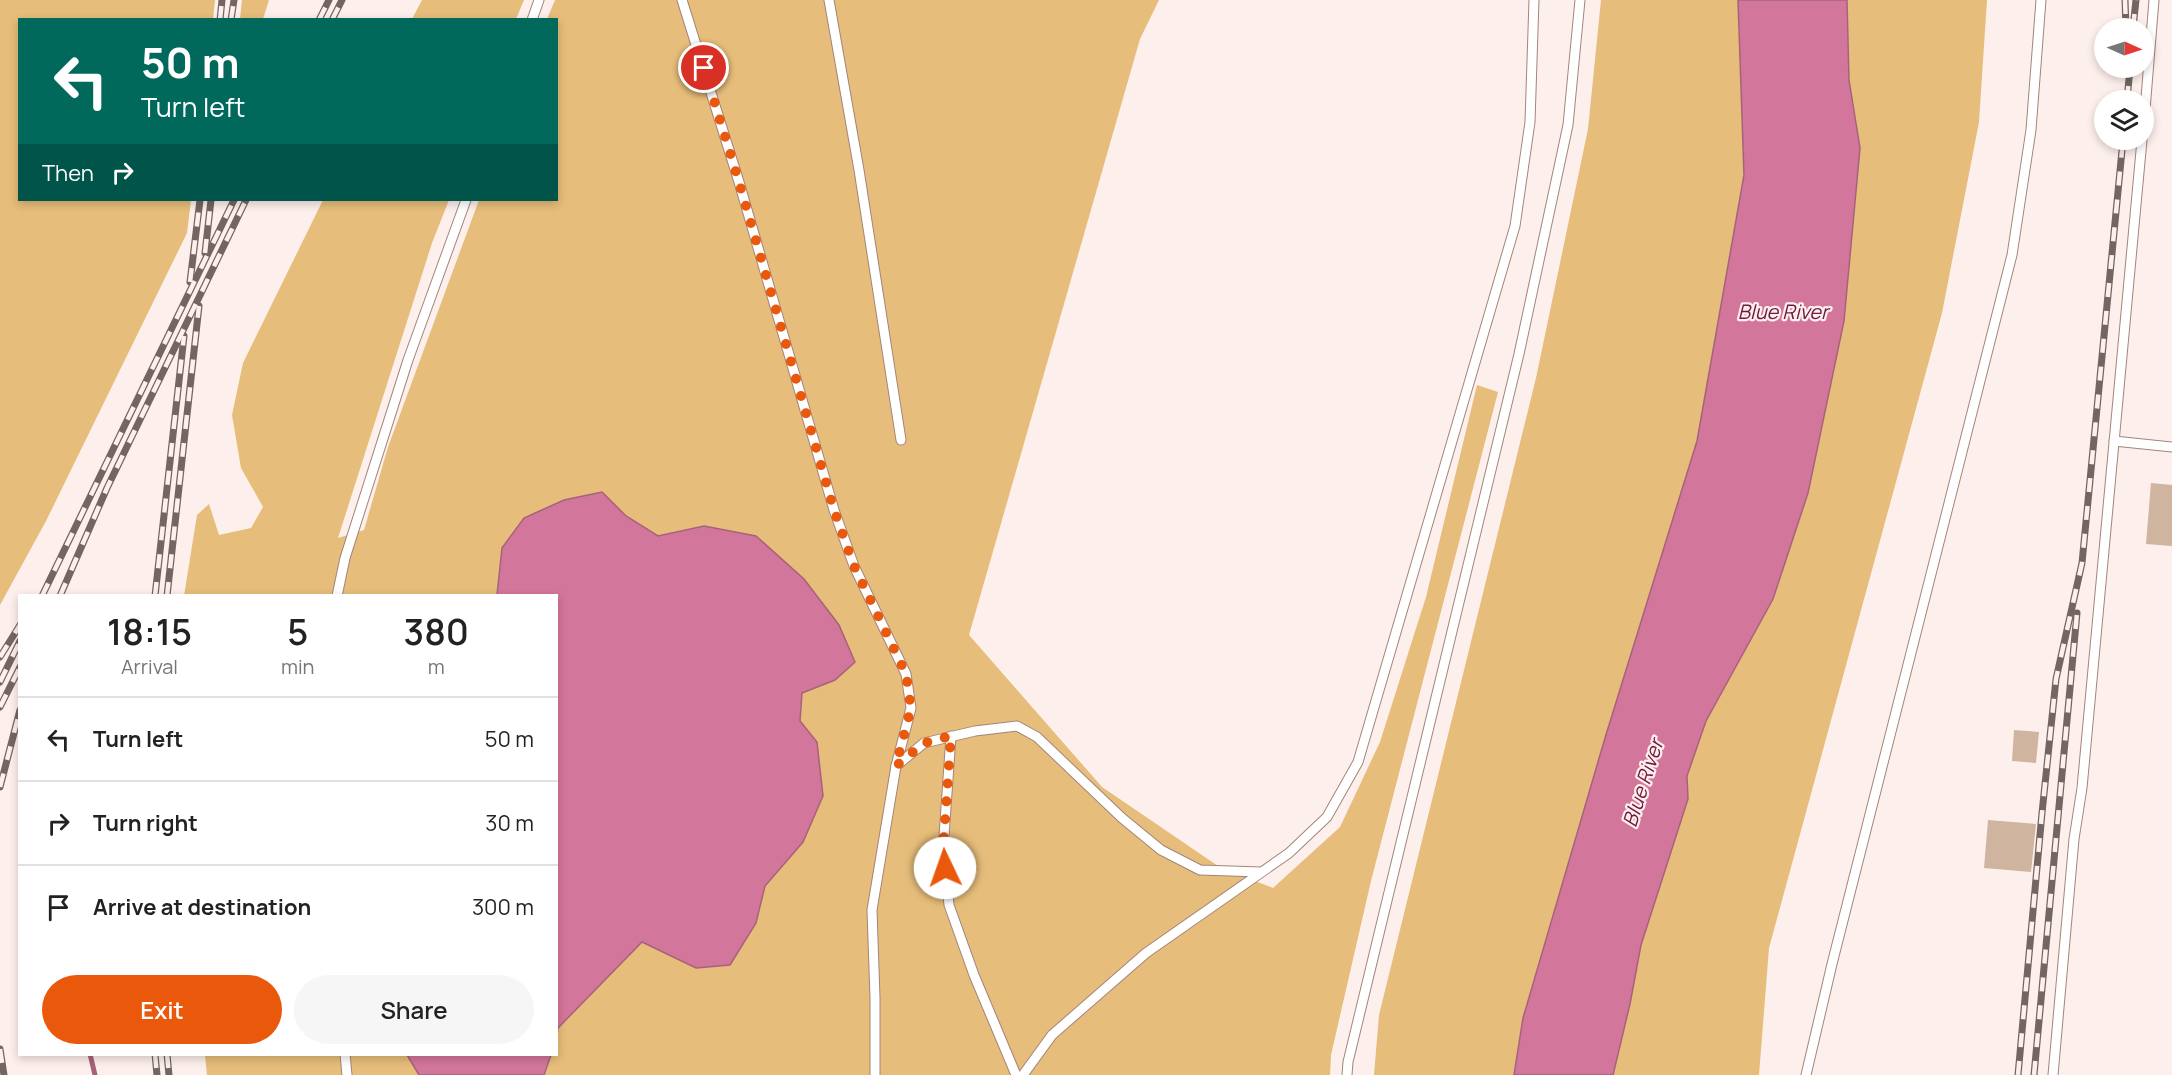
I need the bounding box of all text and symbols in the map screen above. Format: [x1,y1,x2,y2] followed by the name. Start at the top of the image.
[2094,18,2154,78] north arrow
[2094,18,2154,150] map controls
[141,33,239,91] text: 50 m
[42,42,120,120] icon: left
[678,42,729,93] pin
[687,51,720,84] icon: arrive
[141,88,245,125] text: Turn left
[2094,90,2154,150] button: layers
[106,156,139,189] icon: right
[42,158,94,188] text: Then
[1738,298,1831,325] water label: Blue River
[107,607,192,656] text: 18:15
[287,607,308,656] text: 5
[404,607,469,656] text: 380
[121,653,178,680] text: Arrival
[281,653,315,680] text: min
[428,653,445,680] text: m
[42,723,75,756] icon: left
[93,724,183,754] text: Turn left
[485,724,534,754] text: 50 m
[1616,733,1670,830] water label: Blue River
[42,807,75,840] icon: right
[93,808,198,838] text: Turn right
[485,808,534,838] text: 30 m
[913,836,977,900] position arrow
[42,891,75,924] icon: arrive
[93,892,311,922] text: Arrive at destination
[472,892,534,922] text: 300 m
[42,975,282,1044] button: Exit
[294,975,534,1044] button: Share

